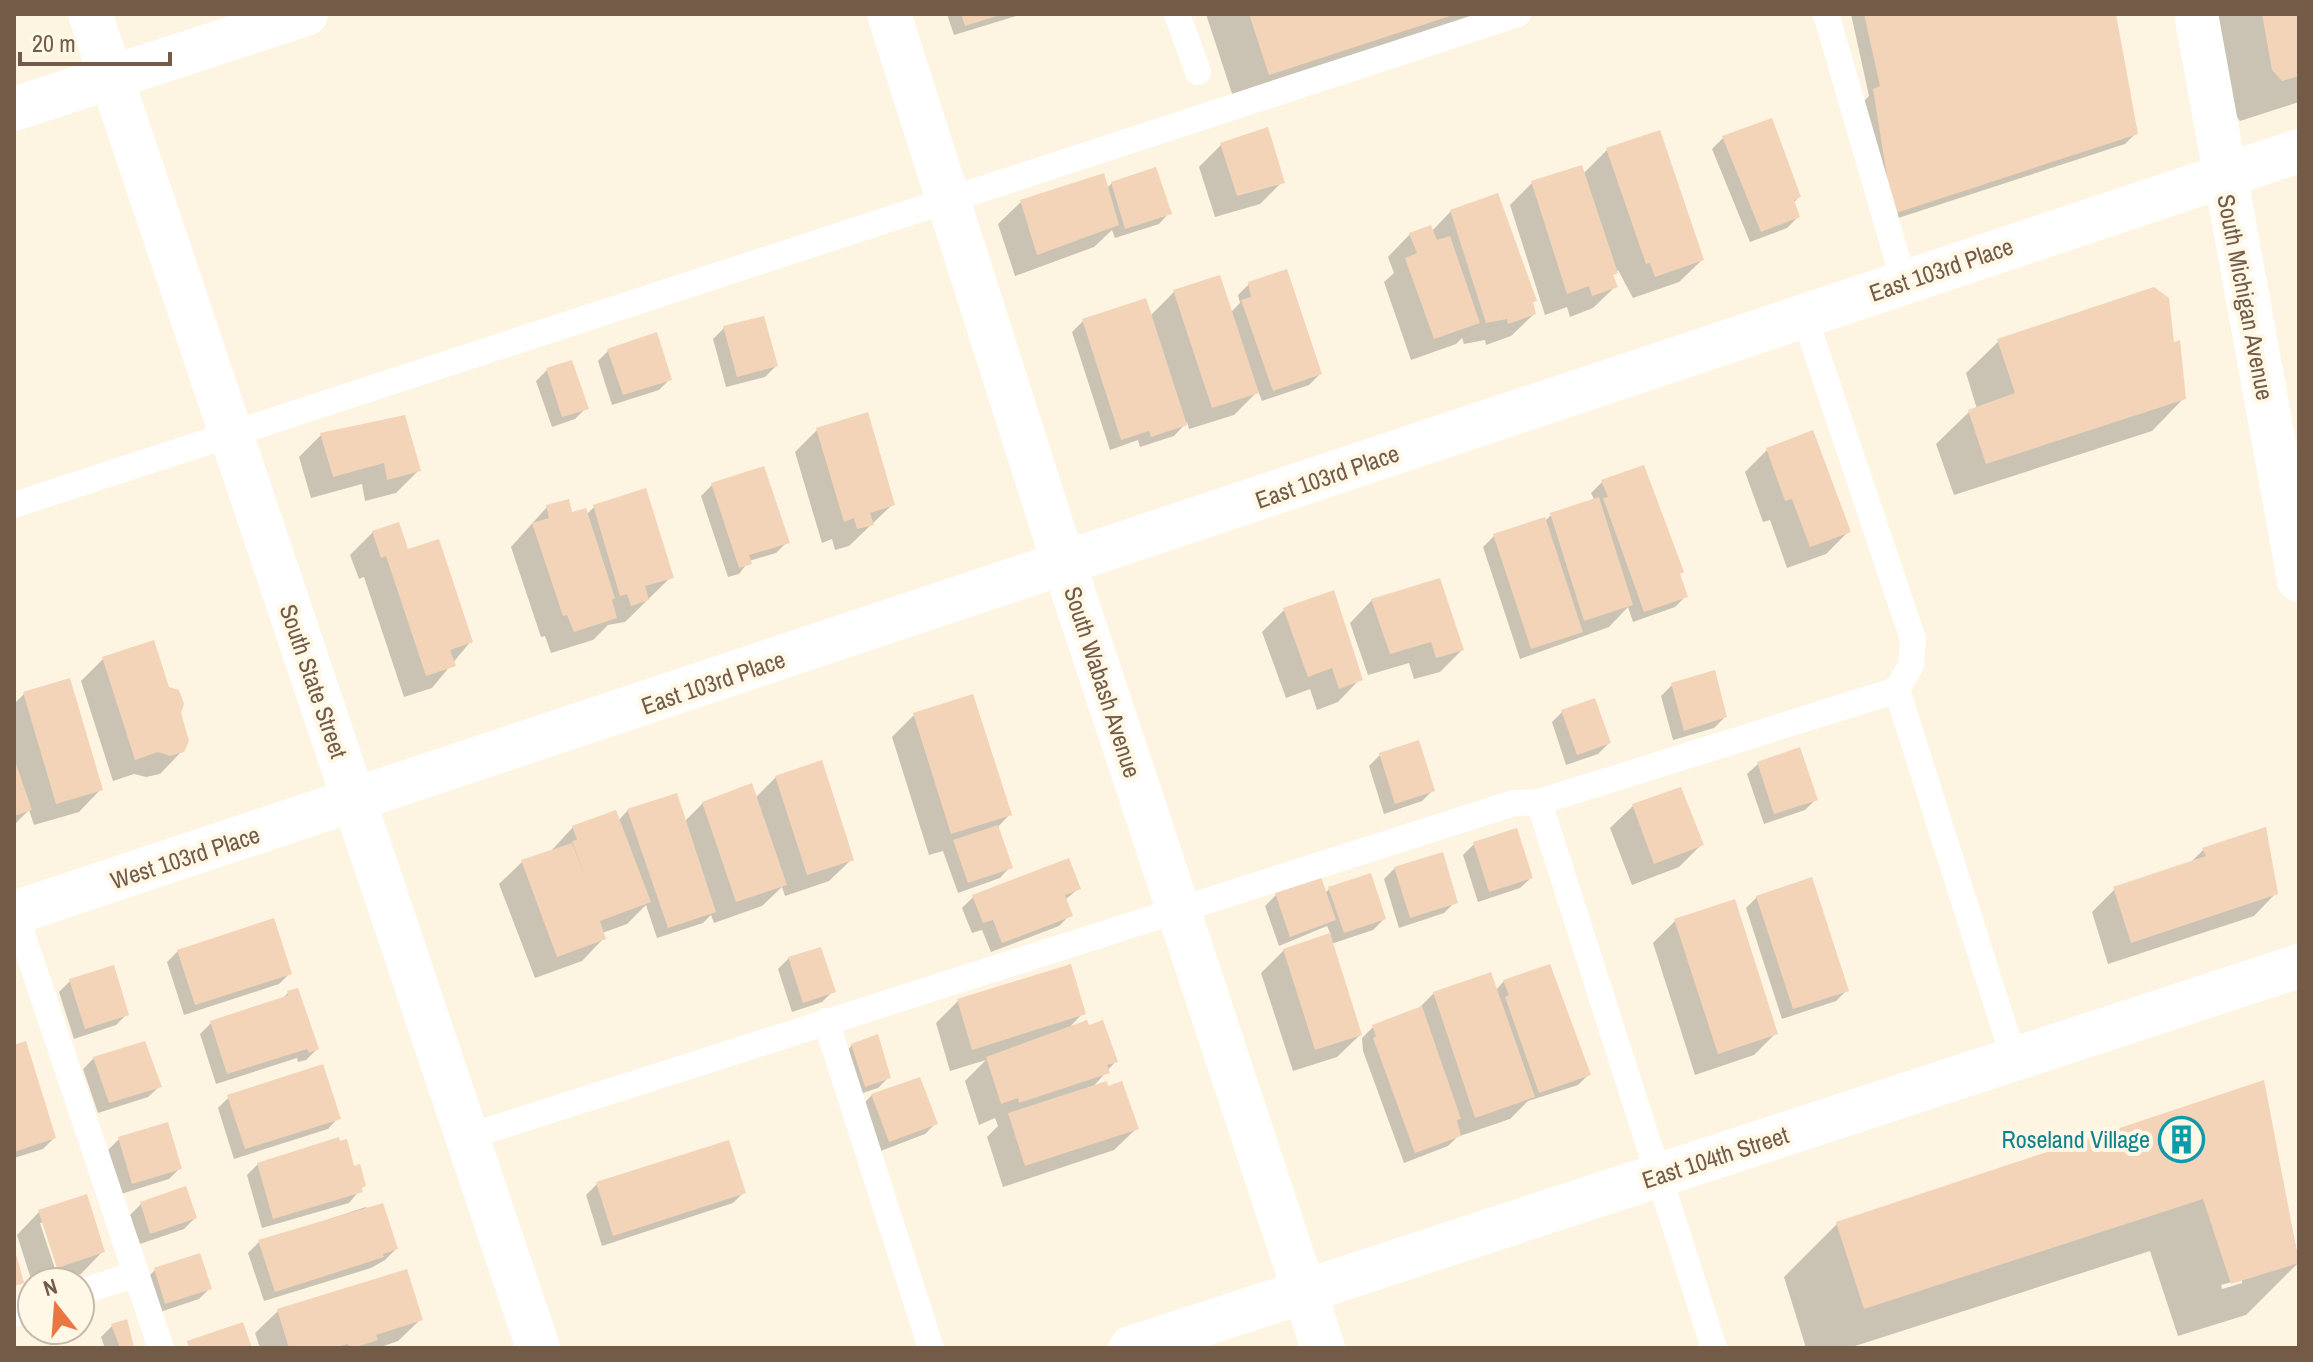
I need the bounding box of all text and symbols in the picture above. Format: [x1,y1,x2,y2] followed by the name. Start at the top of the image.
[20,16,170,66] scale bar
[32,27,76,59] text: 20 m
[2210,192,2282,402] street label: South Michigan Avenue
[1865,229,2017,309] street label: East 103rd Place
[1251,436,1403,516] street label: East 103rd Place
[1057,582,1149,782] street label: South Wabash Avenue
[273,600,355,763] street label: South State Street
[637,642,789,722] street label: East 103rd Place
[106,818,264,896] street label: West 103rd Place
[2157,1115,2205,1163] building icon: Roseland Village
[1638,1118,1793,1196] street label: East 104th Street
[2002,1123,2150,1155] place label: Roseland Village
[16,1266,96,1346] north arrow
[40,1271,61,1303] text: N

